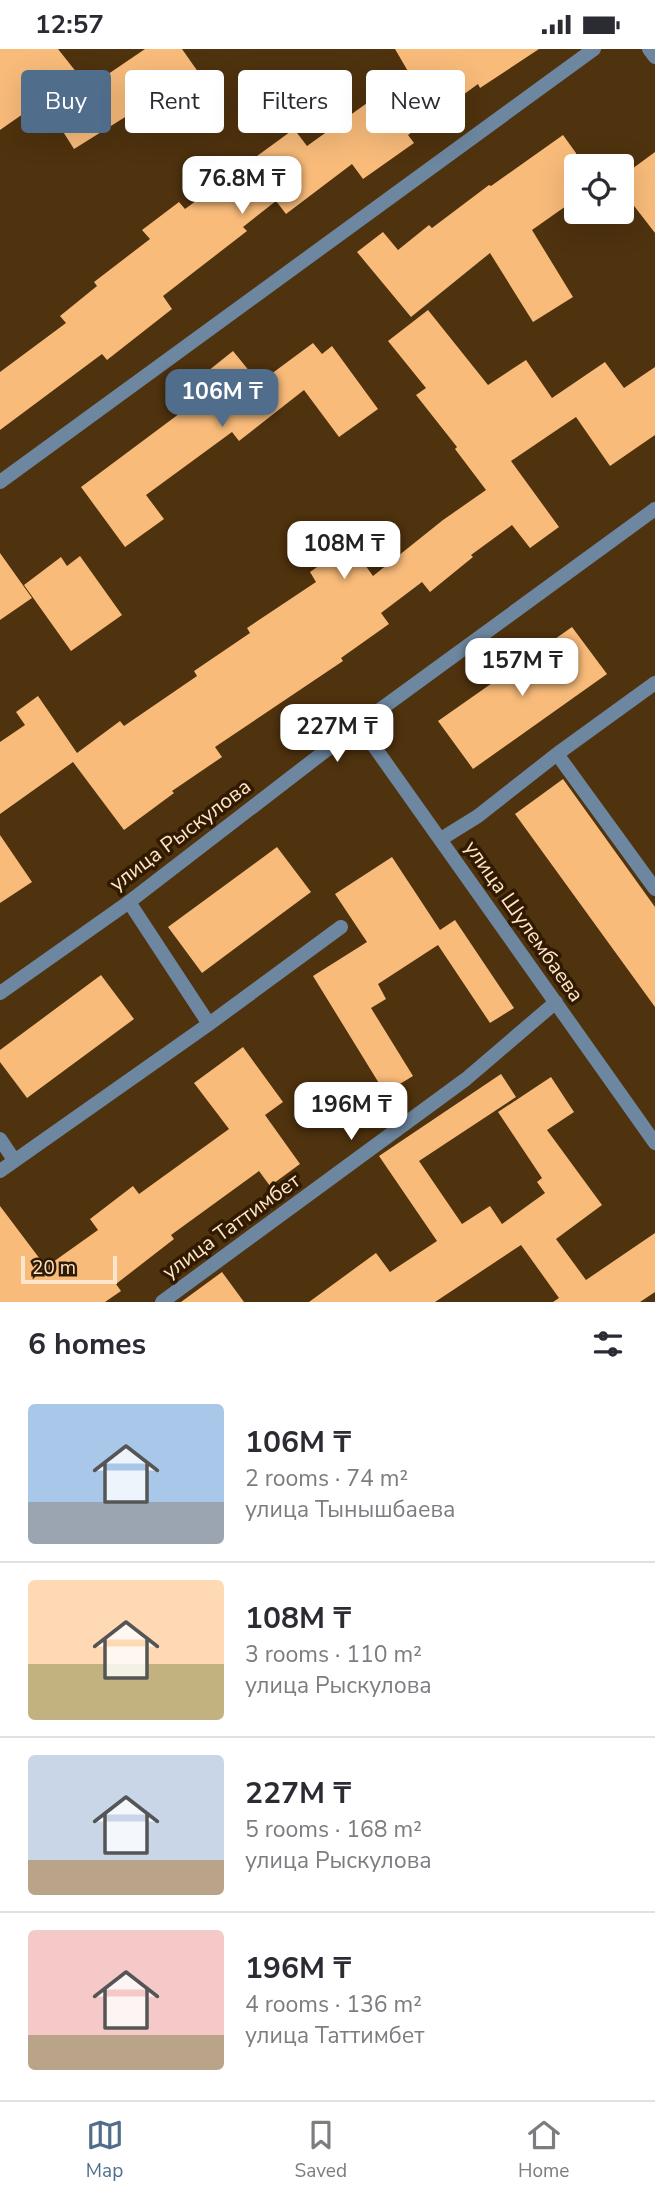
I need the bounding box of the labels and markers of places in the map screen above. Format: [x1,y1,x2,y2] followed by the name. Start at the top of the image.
[177,157,307,216] pin: 76.8M ₸
[165,369,279,429] pin: 106M ₸
[287,521,401,581] pin: 108M ₸
[465,639,579,698] pin: 157M ₸
[280,705,394,764] pin: 227M ₸
[294,1083,408,1142] pin: 196M ₸

